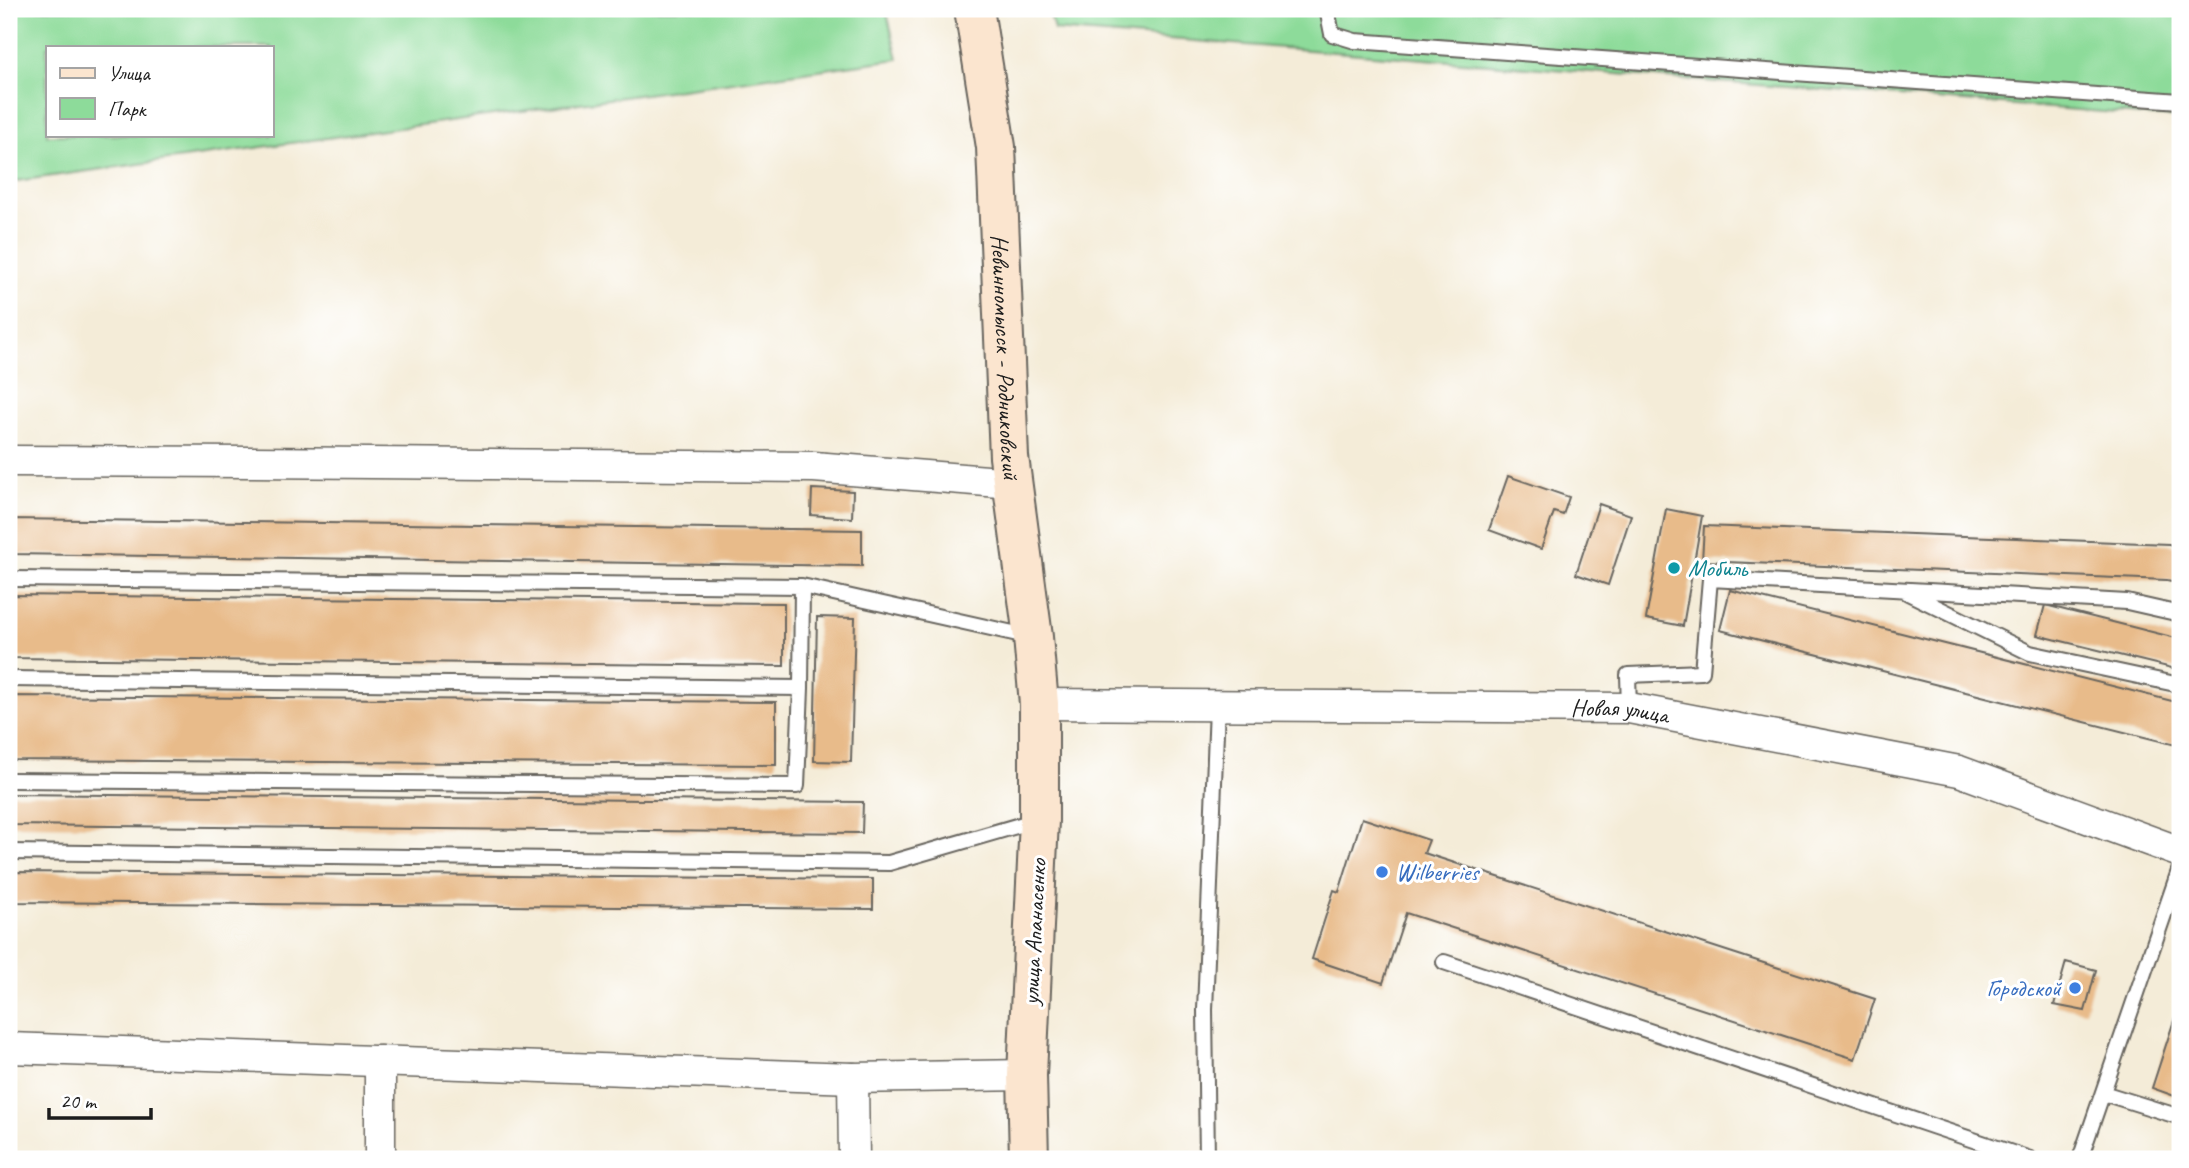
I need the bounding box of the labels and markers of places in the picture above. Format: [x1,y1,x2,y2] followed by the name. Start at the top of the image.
[1688,553,1749,583] place label: Мобиль
[1666,560,1682,576] marker: Мобиль
[1396,857,1480,887] place label: Wilberries
[1374,864,1390,880] marker: Wilberries
[1987,973,2063,1003] place label: Городской
[2067,980,2083,996] marker: Городской

